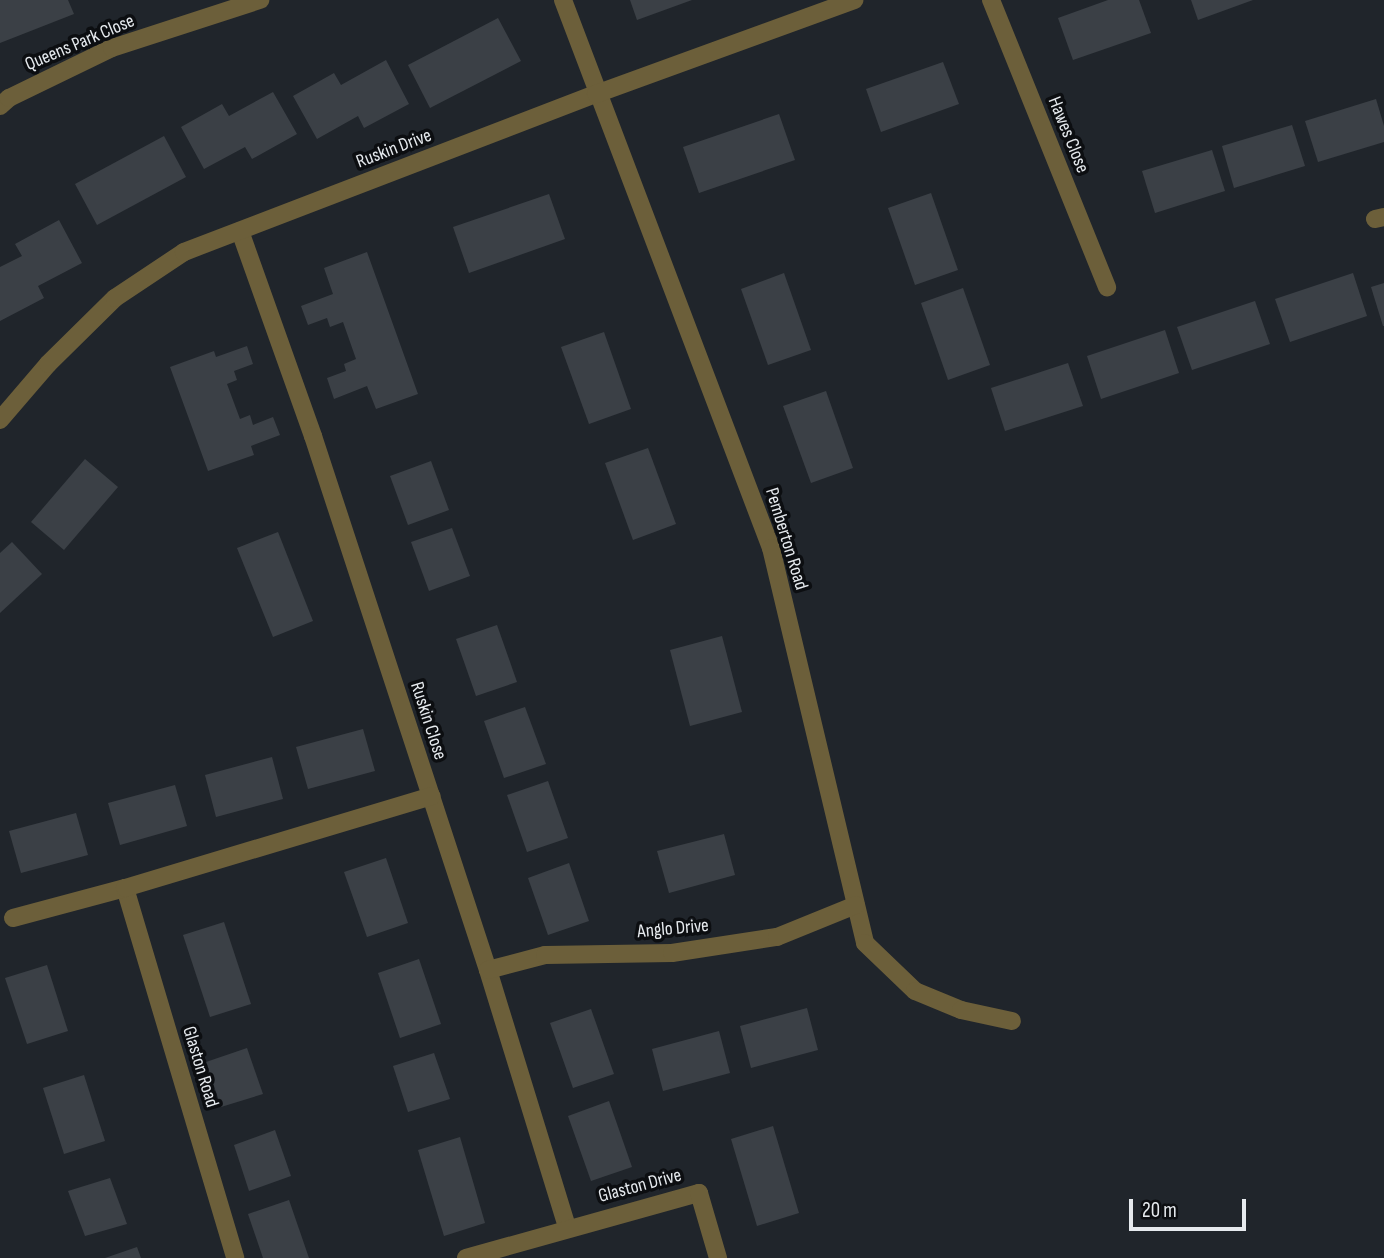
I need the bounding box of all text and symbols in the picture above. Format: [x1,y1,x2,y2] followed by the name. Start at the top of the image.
[22,10,138,76] street label: Queens Park Close
[1042,94,1094,176] street label: Hawes Close
[353,124,435,174] street label: Ruskin Drive
[760,485,812,593] street label: Pemberton Road
[405,679,451,763] street label: Ruskin Close
[636,915,710,943] street label: Anglo Drive
[177,1024,223,1110] street label: Glaston Road
[596,1164,684,1208] street label: Glaston Drive
[1132,1184,1249,1228] scale bar
[1142,1198,1177,1223] text: 20 m

